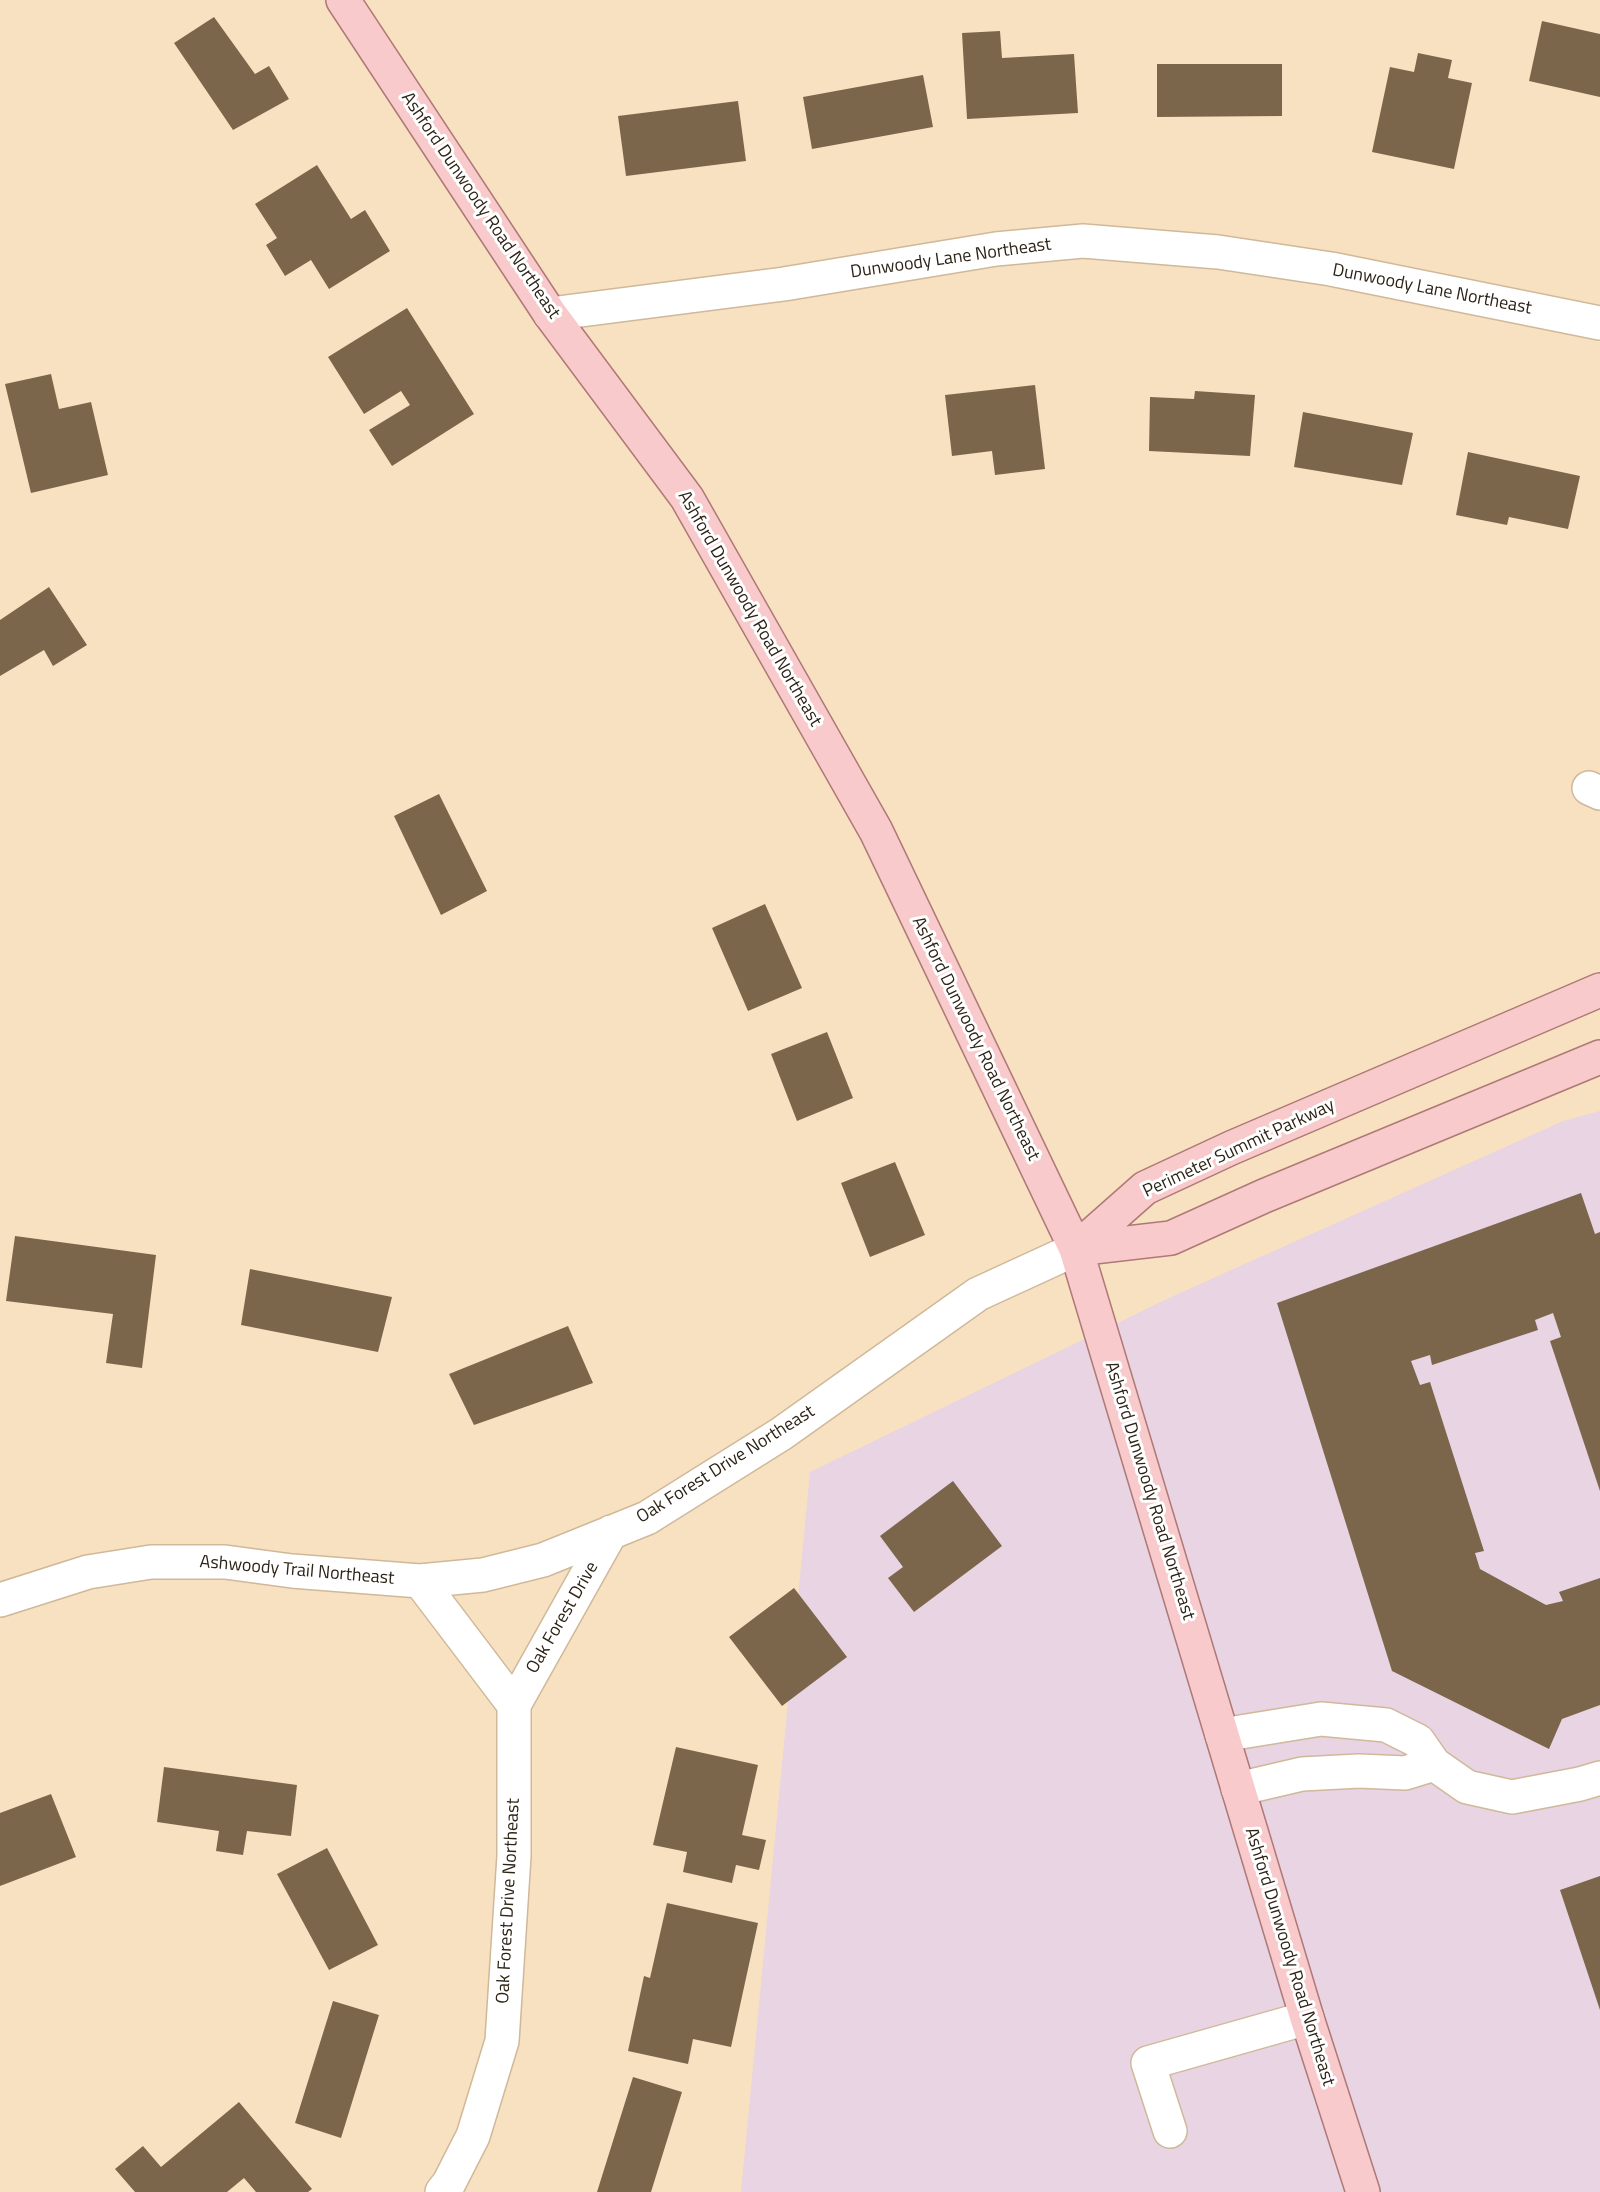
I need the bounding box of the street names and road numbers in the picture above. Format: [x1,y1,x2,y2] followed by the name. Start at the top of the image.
[396,89,564,323] street label: Ashford Dunwoody Road Northeast
[849,234,1053,284] street label: Dunwoody Lane Northeast
[1331,260,1533,320] street label: Dunwoody Lane Northeast
[672,487,826,731] street label: Ashford Dunwoody Road Northeast
[906,914,1044,1164] street label: Ashford Dunwoody Road Northeast
[1140,1095,1338,1203] street label: Perimeter Summit Parkway
[1099,1359,1199,1623] street label: Ashford Dunwoody Road Northeast
[633,1401,819,1529] street label: Oak Forest Drive Northeast
[199,1552,395,1590] street label: Ashwoody Trail Northeast
[522,1558,604,1678] street label: Oak Forest Drive
[493,1798,525,2004] street label: Oak Forest Drive Northeast
[1239,1825,1339,2089] street label: Ashford Dunwoody Road Northeast

